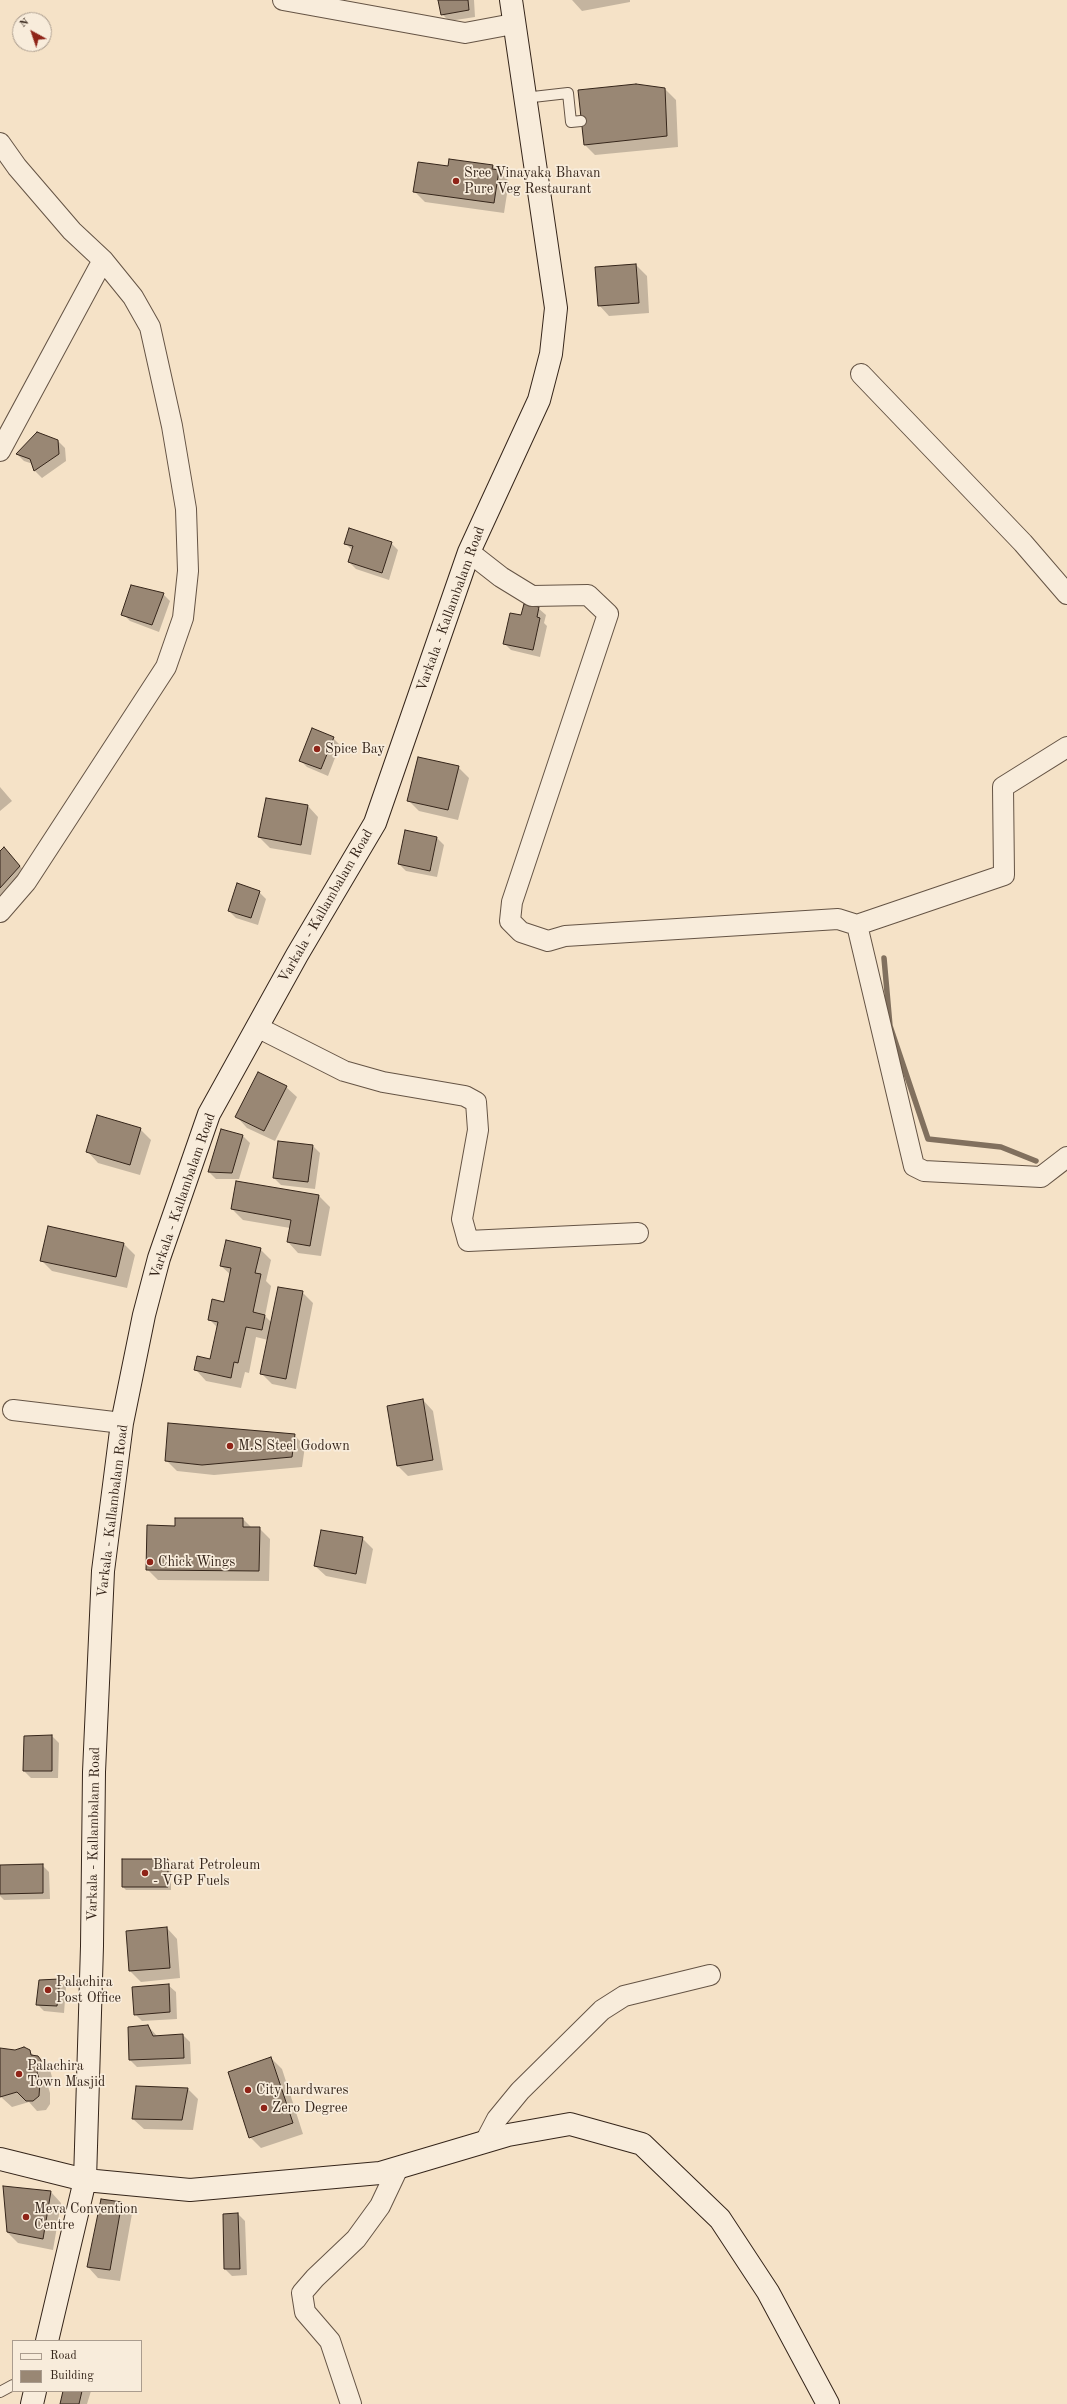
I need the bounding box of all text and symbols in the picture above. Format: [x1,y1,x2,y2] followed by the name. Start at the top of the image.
[12,12,52,52] north arrow
[18,16,31,30] text: N
[464,165,601,198] place label: Sree Vinayaka Bhavan Pure Veg Restaurant
[451,176,461,186] marker: Sree Vinayaka Bhavan Pure Veg Restaurant
[413,524,489,694] street label: Varkala - Kallambalam Road
[325,741,385,757] place label: Spice Bay
[312,744,322,754] marker: Spice Bay
[275,826,377,986] street label: Varkala - Kallambalam Road
[147,1111,219,1281] street label: Varkala - Kallambalam Road
[94,1423,132,1599] street label: Varkala - Kallambalam Road
[238,1438,350,1454] place label: M.S Steel Godown
[225,1441,235,1451] marker: M.S Steel Godown
[158,1554,235,1570] place label: Chick Wings
[145,1557,155,1567] marker: Chick Wings
[84,1747,104,1921] street label: Varkala - Kallambalam Road
[153,1857,260,1890] place label: Bharat Petroleum - VGP Fuels
[140,1868,150,1878] marker: Bharat Petroleum - VGP Fuels
[56,1974,121,2006] place label: Palachira Post Office
[43,1985,53,1995] marker: Palachira Post Office
[27,2058,105,2090] place label: Palachira Town Masjid
[14,2069,24,2079] marker: Palachira Town Masjid
[256,2082,349,2098] place label: City hardwares
[243,2085,253,2095] marker: City hardwares
[272,2100,348,2116] place label: Zero Degree
[259,2103,269,2113] marker: Zero Degree
[34,2201,138,2234] place label: Meva Convention Centre
[21,2212,31,2222] marker: Meva Convention Centre
[12,2340,142,2392] legend
[50,2350,77,2362] text: Road
[50,2370,94,2382] text: Building

